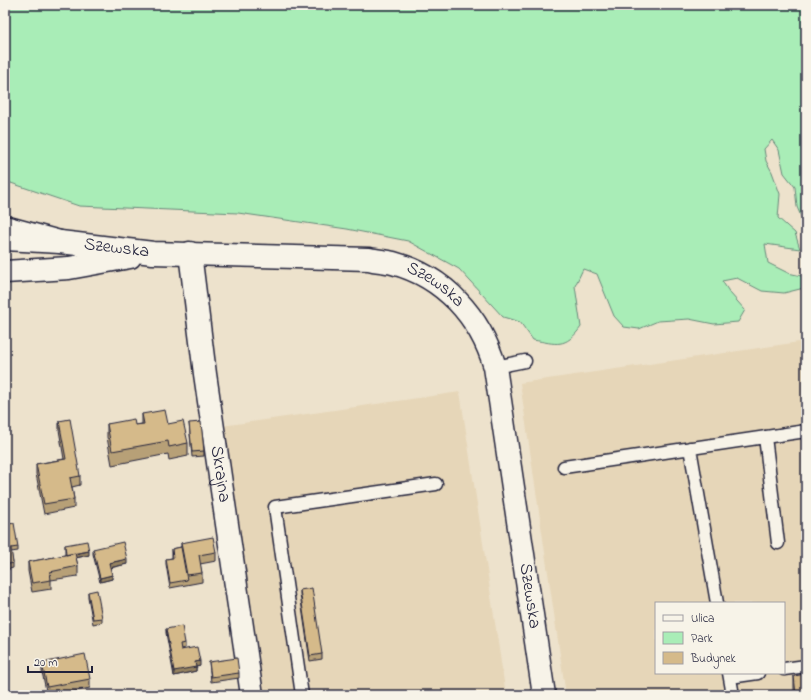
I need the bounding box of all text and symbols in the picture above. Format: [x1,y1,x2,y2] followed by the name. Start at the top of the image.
[82,232,151,265] street label: Szewska
[402,256,470,314] street label: Szewska
[203,444,237,504] street label: Skrajna
[511,562,547,630] street label: Szewska
[655,602,785,674] legend
[691,610,715,628] text: Ulica
[691,630,713,648] text: Park
[28,648,92,674] scale bar
[690,650,737,669] text: Budynek
[34,654,57,672] text: 20 m

